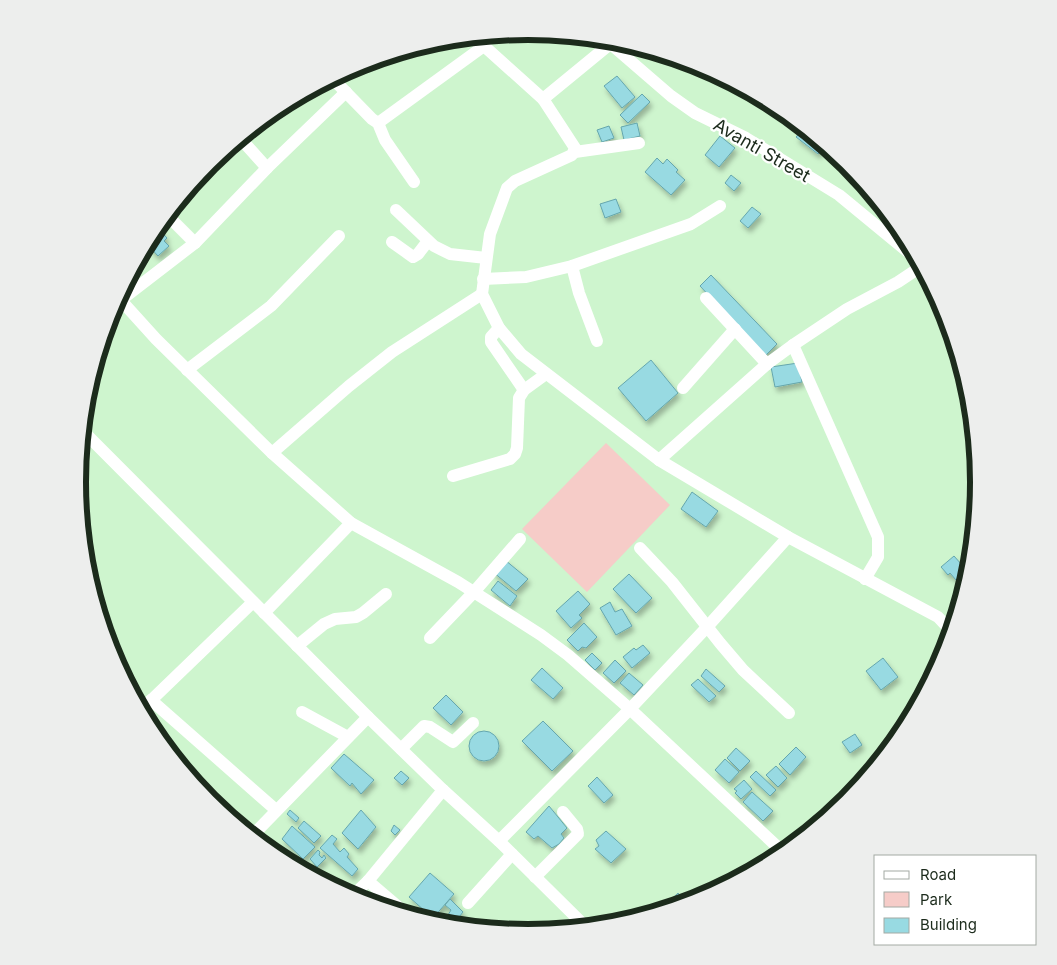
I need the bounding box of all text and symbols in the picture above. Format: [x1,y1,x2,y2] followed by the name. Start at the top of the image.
[710,114,814,186] street label: Avanti Street
[874,855,1037,945] legend
[920,865,956,884] text: Road
[920,890,953,909] text: Park
[920,915,977,934] text: Building

